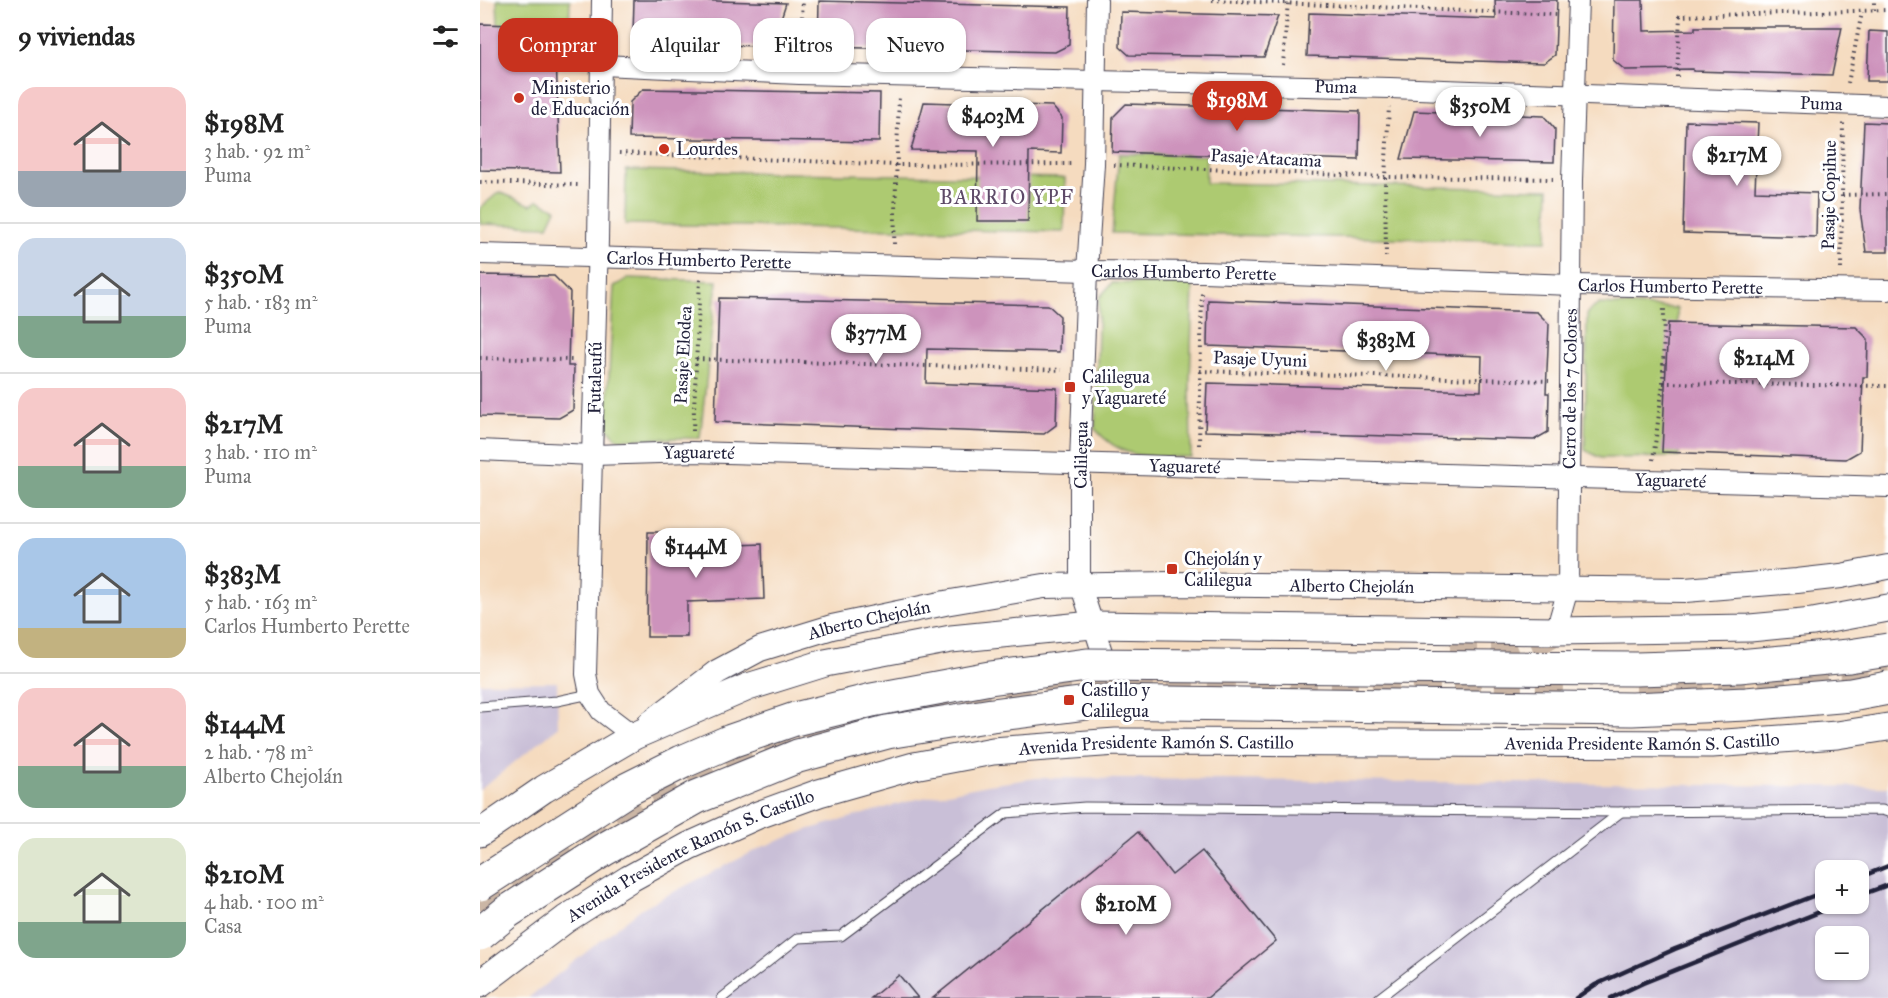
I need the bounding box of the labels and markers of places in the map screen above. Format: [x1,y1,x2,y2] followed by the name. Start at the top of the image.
[531,77,630,120] place label: Ministerio de Educación
[1195,81,1279,132] pin: $198M
[1438,87,1522,138] pin: $350M
[512,91,526,105] marker: Ministerio de Educación
[951,97,1035,148] pin: $403M
[1695,136,1779,187] pin: $217M
[676,138,738,160] place label: Lourdes
[657,142,671,156] marker: Lourdes
[834,314,918,365] pin: $377M
[1344,321,1428,372] pin: $383M
[1722,339,1806,390] pin: $214M
[1082,366,1166,410] place label: Calilegua y Yaguareté
[1063,380,1077,394] marker: Calilegua y Yaguareté
[654,528,738,579] pin: $144M
[1184,548,1262,592] place label: Chejolán y Calilegua
[1165,562,1179,576] marker: Chejolán y Calilegua
[1081,679,1151,723] place label: Castillo y Calilegua
[1062,693,1076,707] marker: Castillo y Calilegua
[1084,885,1168,936] pin: $210M

